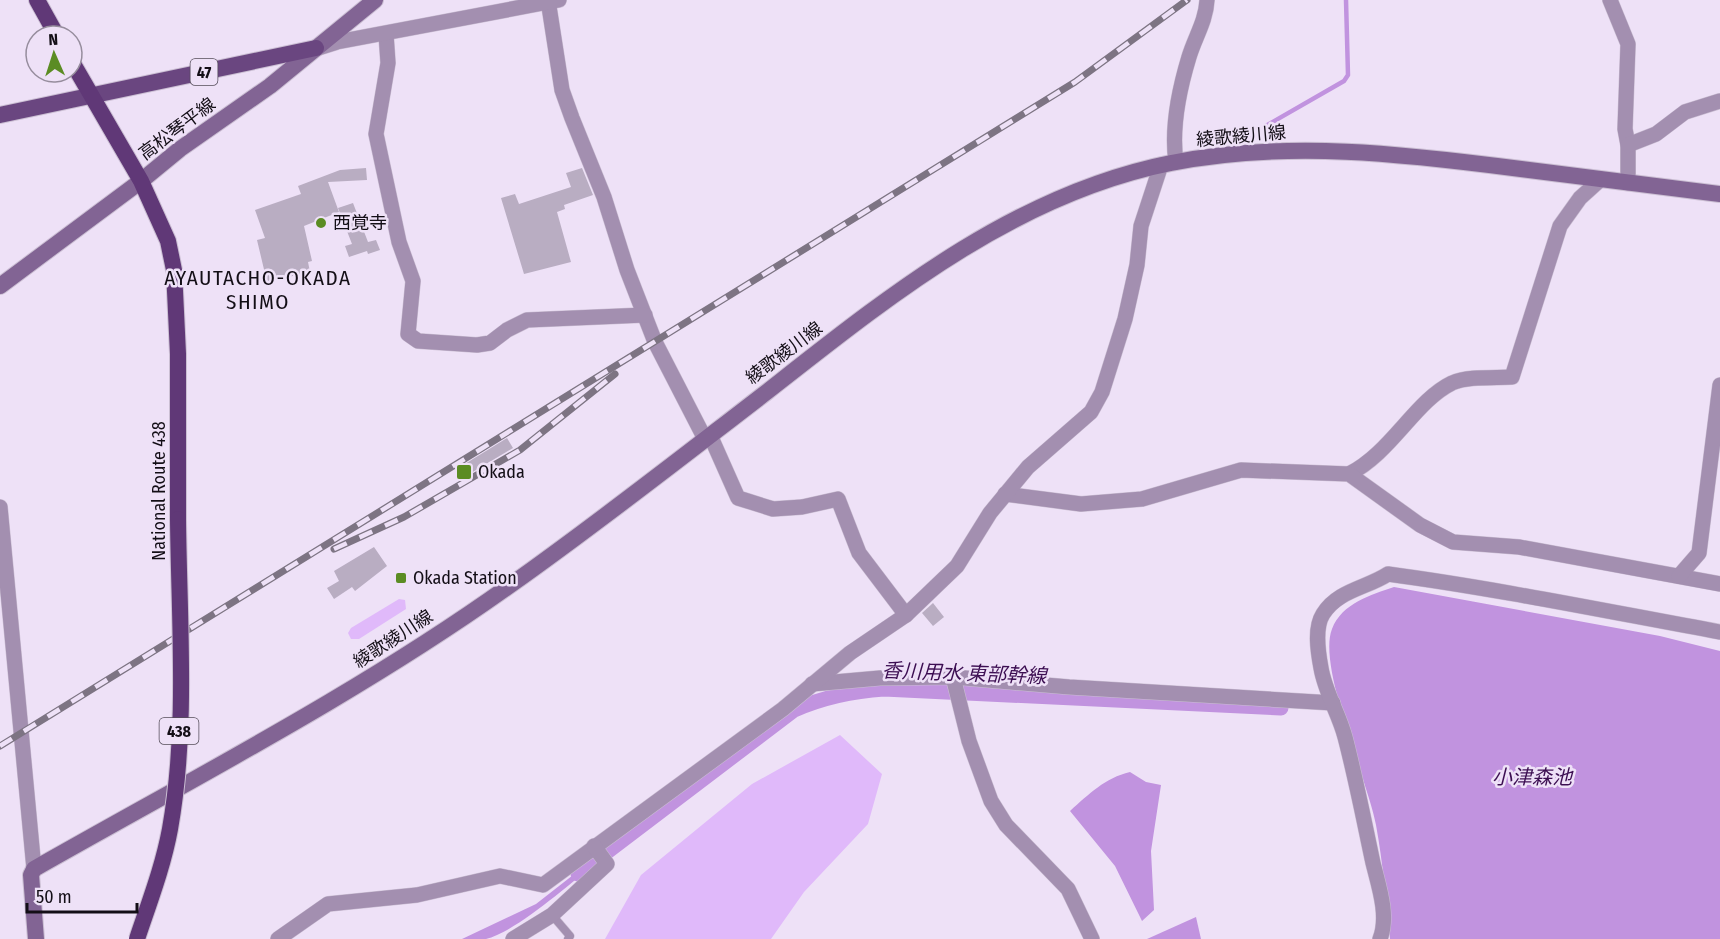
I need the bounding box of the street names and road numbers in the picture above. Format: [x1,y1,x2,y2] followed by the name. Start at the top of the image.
[190,59,218,85] road number: 47
[134,93,220,165] street label: 高松琴平線
[1195,121,1287,151] street label: 綾歌綾川線
[741,317,827,389] street label: 綾歌綾川線
[148,421,170,561] street label: National Route 438
[349,605,437,673] street label: 綾歌綾川線
[160,718,198,744] road number: 438

